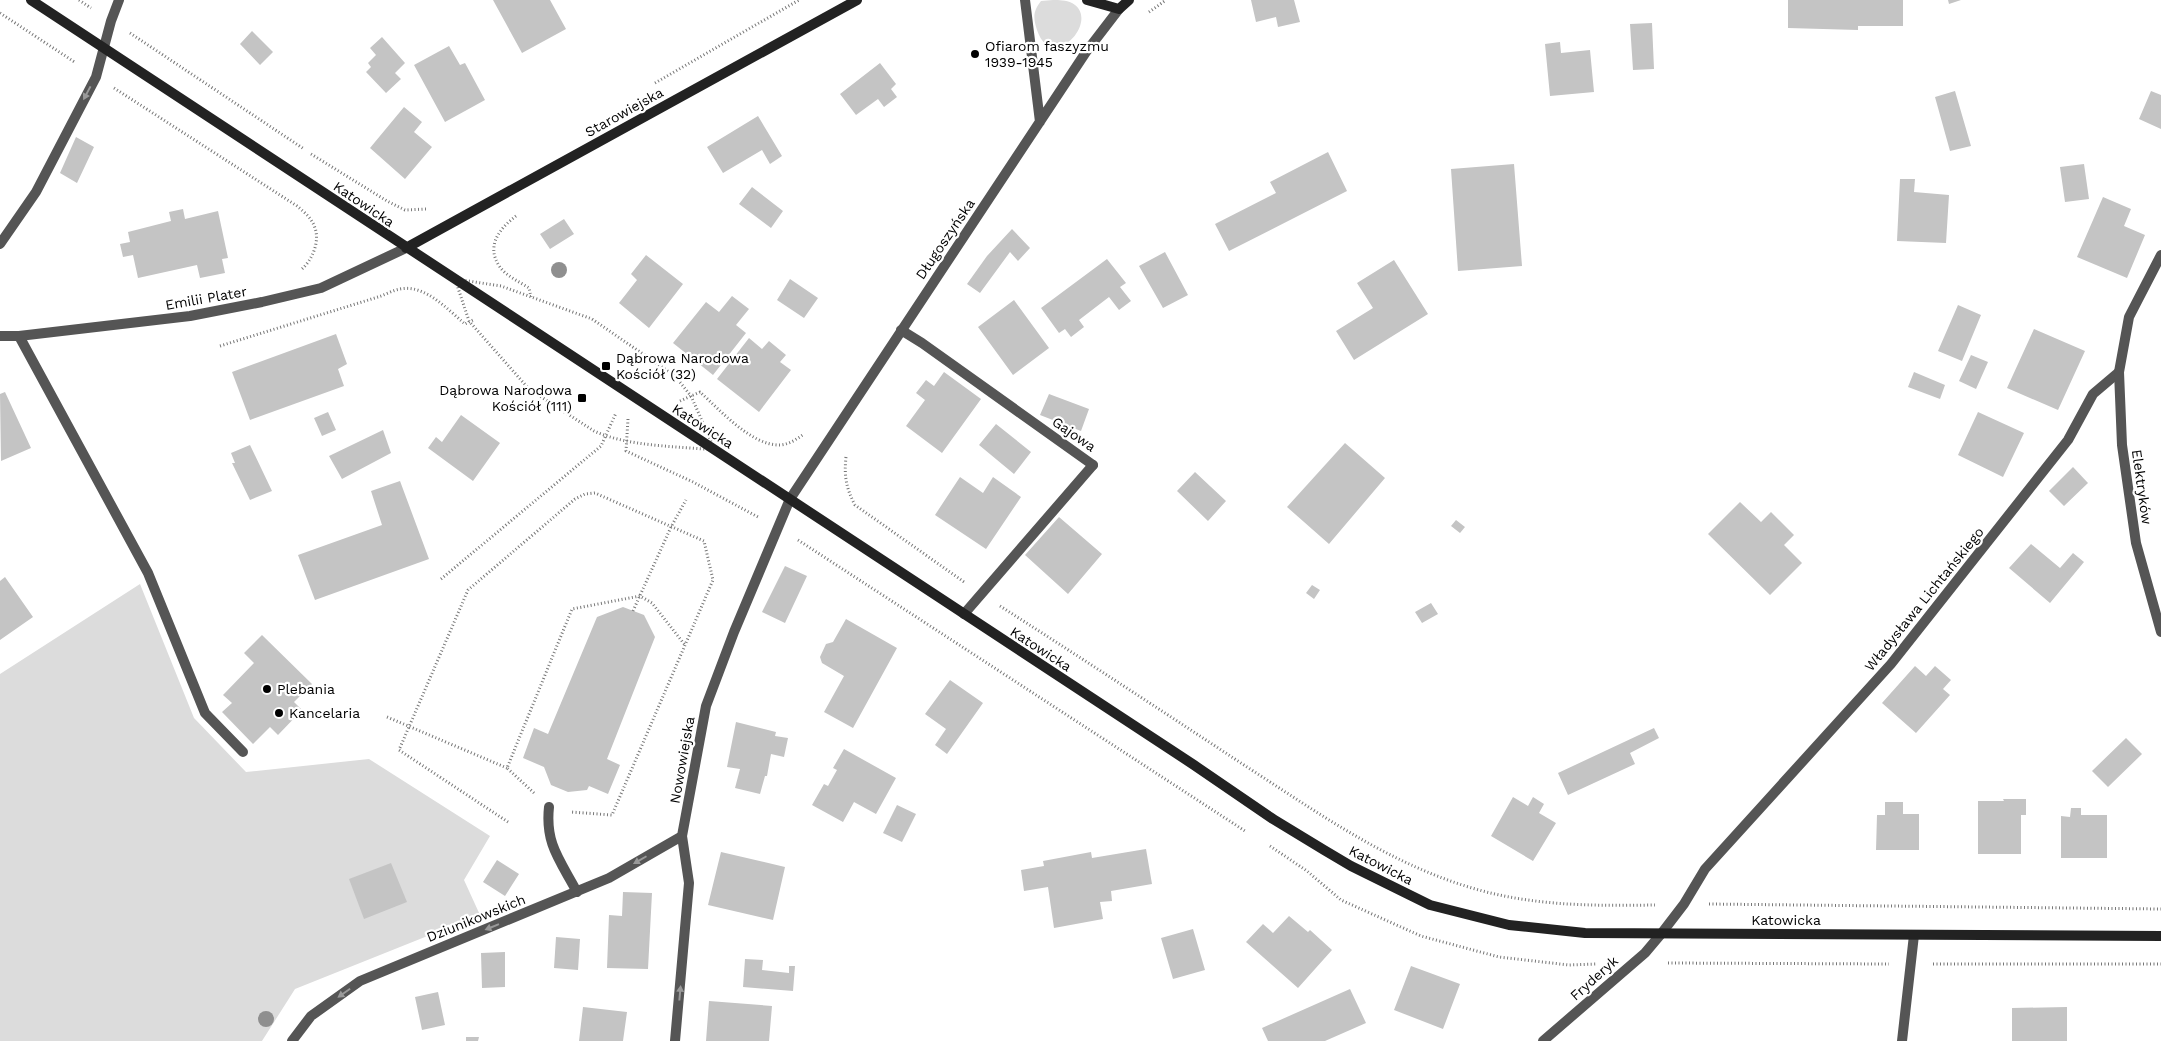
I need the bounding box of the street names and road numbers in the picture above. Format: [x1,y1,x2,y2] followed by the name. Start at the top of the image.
[582,84,666,140] street label: Starowiejska
[331,178,397,230] street label: Katowicka
[912,196,978,282] street label: Długoszyńska
[164,283,248,313] street label: Emilii Plater
[669,400,737,452] street label: Katowicka
[1049,413,1099,455] street label: Gajowa
[2129,448,2155,526] street label: Elektryków
[1861,524,1987,674] street label: Władysława Lichtańskiego
[1007,623,1075,675] street label: Katowicka
[666,715,698,805] street label: Nowowiejska
[1346,842,1416,888] street label: Katowicka
[424,891,528,945] street label: Dziunikowskich
[1751,912,1821,928] street label: Katowicka
[1567,952,1621,1004] street label: Fryderyk

